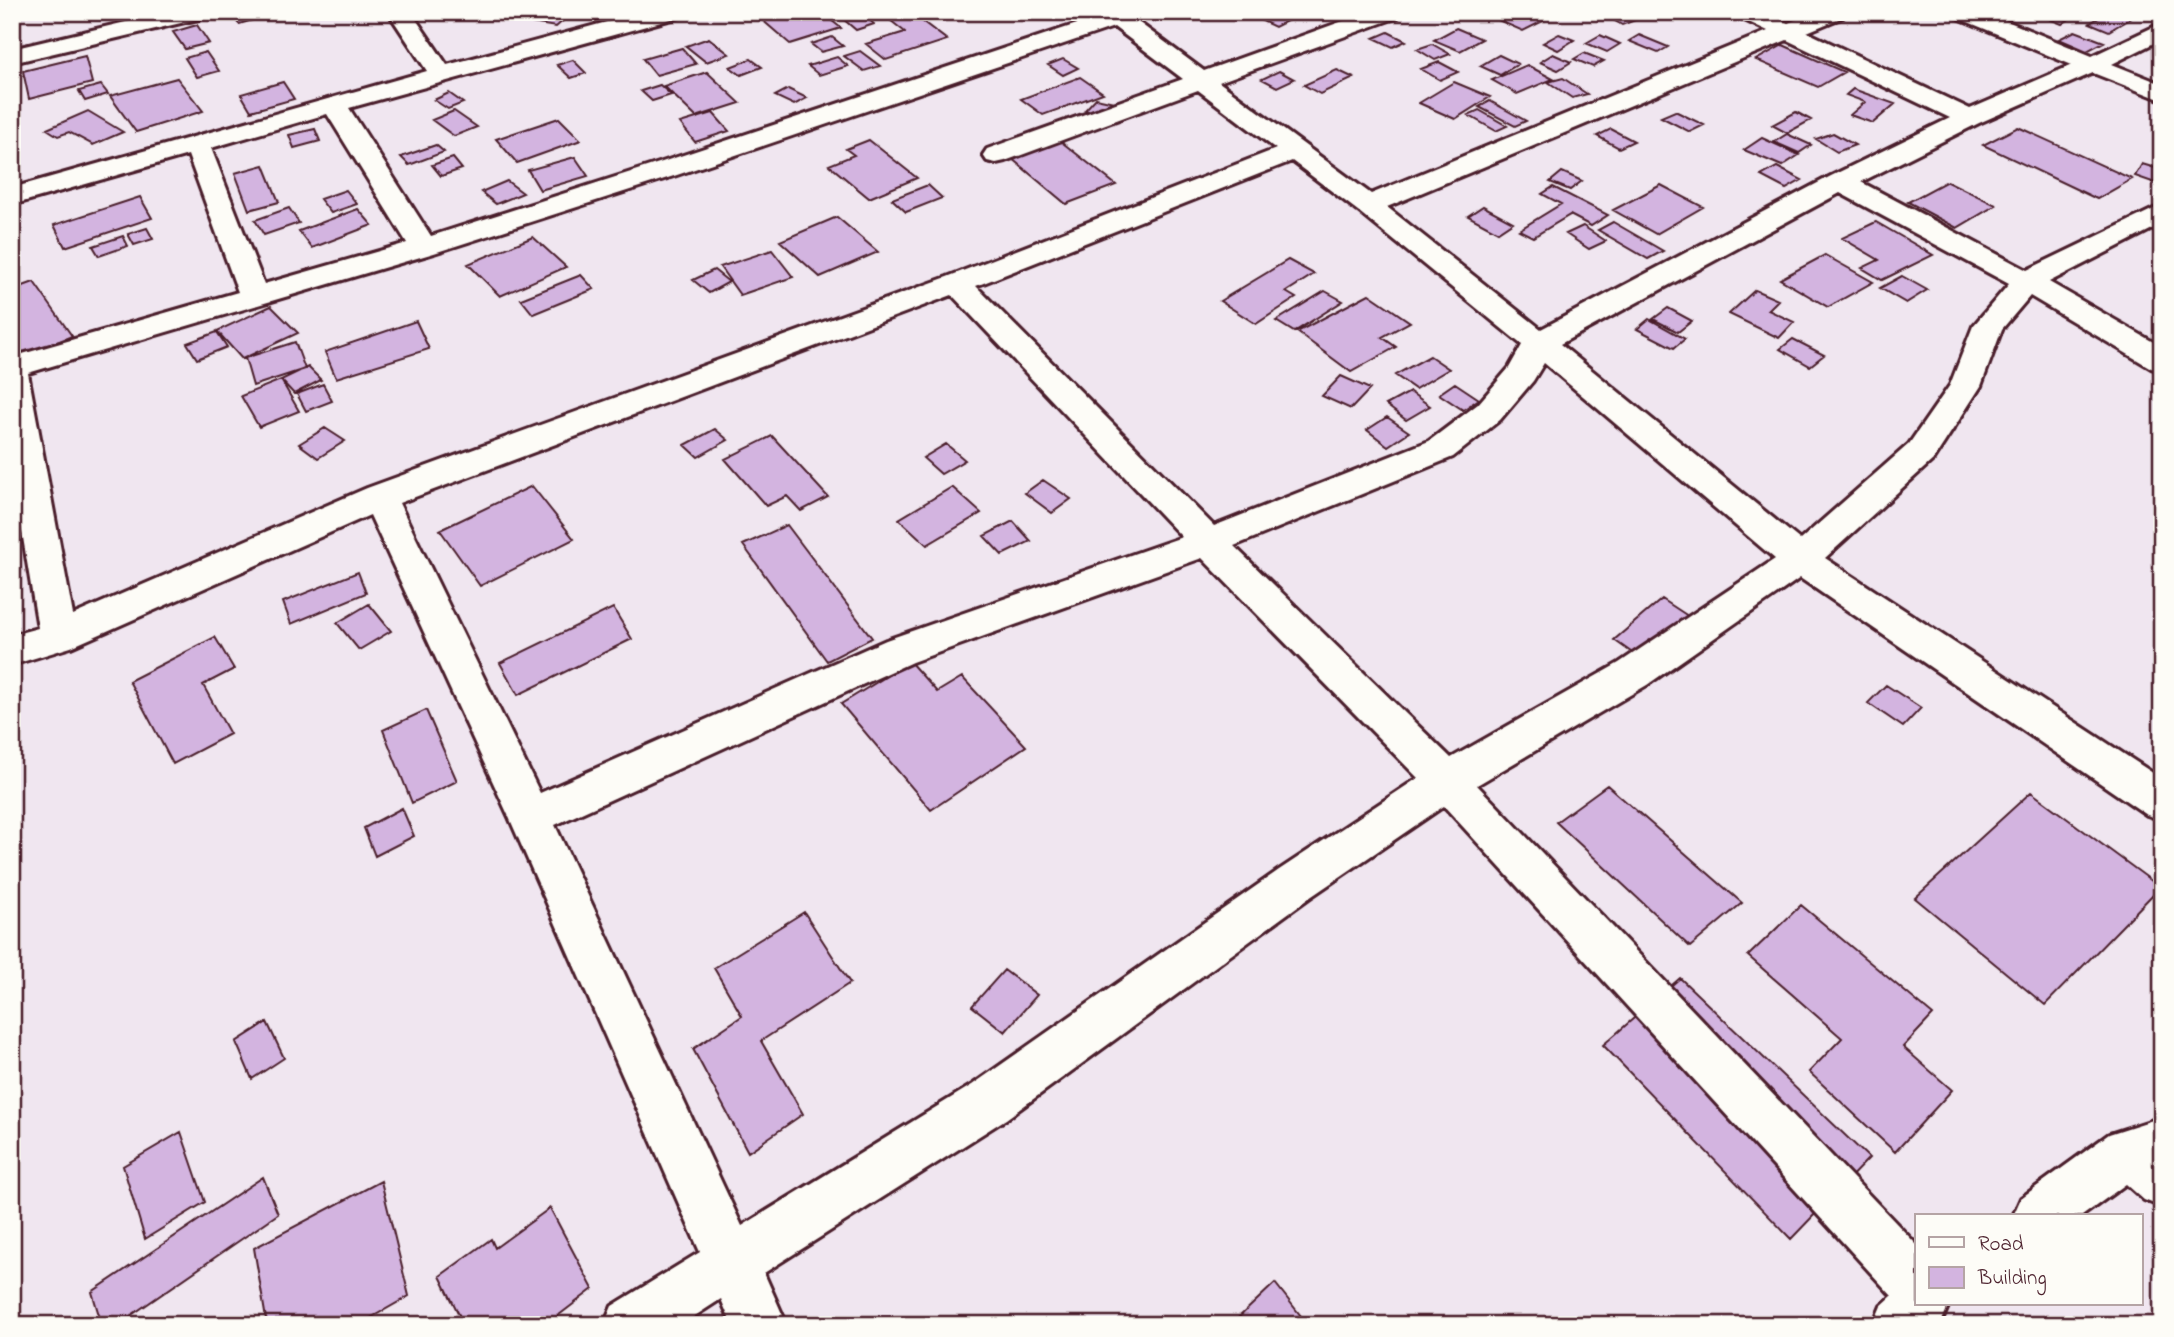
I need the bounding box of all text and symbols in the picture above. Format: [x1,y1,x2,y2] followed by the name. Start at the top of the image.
[1915,1214,2142,1306] legend
[1978,1230,2024,1260] text: Road
[1977,1264,2047,1296] text: Building

